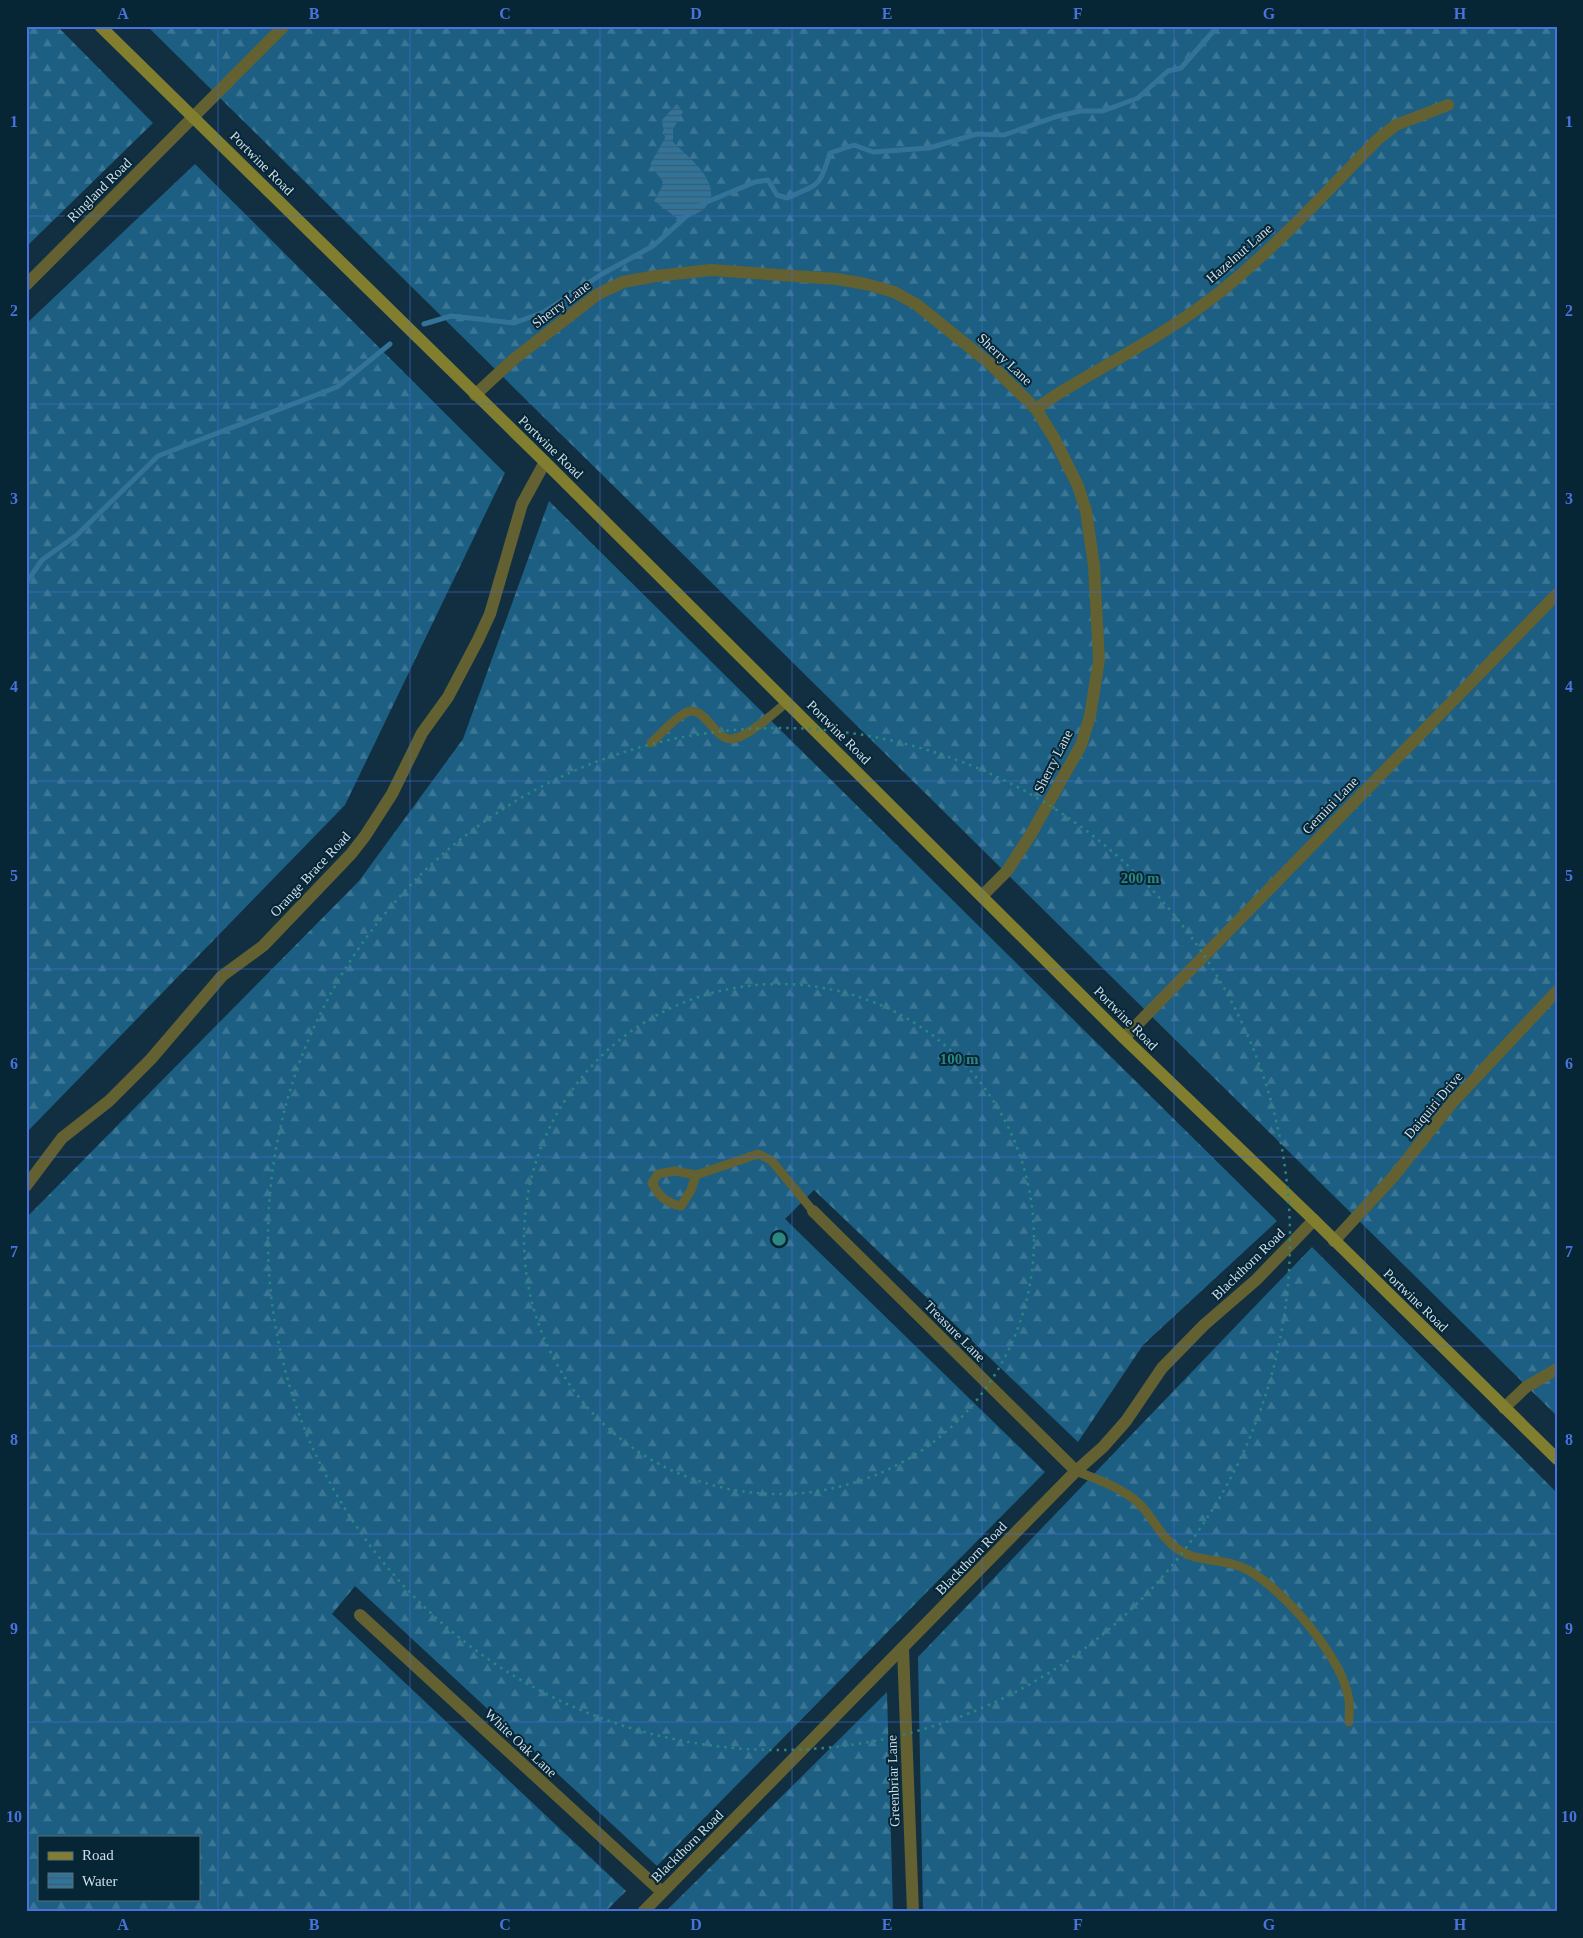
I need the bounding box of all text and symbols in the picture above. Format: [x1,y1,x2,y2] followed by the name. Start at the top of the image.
[117,5,129,22] text: A
[309,5,320,22] text: B
[499,5,511,22] text: C
[690,5,702,22] text: D
[882,5,892,22] text: E
[1073,5,1083,22] text: F
[1263,5,1276,22] text: G
[1454,5,1467,22] text: H
[10,113,18,130] text: 1
[1565,113,1573,130] text: 1
[227,128,297,198] street label: Portwine Road
[64,155,134,225] street label: Ringland Road
[1203,221,1275,286] street label: Hazelnut Lane
[529,278,593,331] street label: Sherry Lane
[10,302,18,319] text: 2
[1565,302,1573,319] text: 2
[974,330,1035,388] street label: Sherry Lane
[515,413,586,482] street label: Portwine Road
[10,490,18,507] text: 3
[1565,490,1573,507] text: 3
[10,678,18,695] text: 4
[1565,678,1573,695] text: 4
[804,697,874,767] street label: Portwine Road
[1031,727,1076,795] street label: Sherry Lane
[1299,774,1361,837] street label: Gemini Lane
[267,829,353,920] street label: Orange Brace Road
[10,867,18,884] text: 5
[1565,867,1573,884] text: 5
[1121,870,1160,886] text: 200 m
[1091,983,1161,1053] street label: Portwine Road
[940,1051,979,1067] text: 100 m
[10,1055,18,1072] text: 6
[1565,1055,1573,1072] text: 6
[1401,1069,1465,1142] street label: Daiquiri Drive
[1209,1226,1288,1303] street label: Blackthorn Road
[770,1230,788,1248] centre of rings
[10,1243,18,1260] text: 7
[1565,1243,1573,1260] text: 7
[1380,1266,1451,1335] street label: Portwine Road
[921,1298,988,1365] street label: Treasure Lane
[10,1431,18,1448] text: 8
[1565,1431,1573,1448] text: 8
[933,1519,1010,1598] street label: Blackthorn Road
[10,1620,18,1637] text: 9
[1565,1620,1573,1637] text: 9
[482,1706,560,1780] street label: White Oak Lane
[884,1735,903,1827] street label: Greenbriar Lane
[648,1807,726,1885] street label: Blackthorn Road
[6,1808,22,1825] text: 10
[1561,1808,1577,1825] text: 10
[38,1836,200,1900] legend
[82,1847,114,1863] text: Road
[82,1873,117,1889] text: Water
[117,1916,129,1933] text: A
[309,1916,320,1933] text: B
[499,1916,511,1933] text: C
[690,1916,702,1933] text: D
[882,1916,892,1933] text: E
[1073,1916,1083,1933] text: F
[1263,1916,1276,1933] text: G
[1454,1916,1467,1933] text: H

